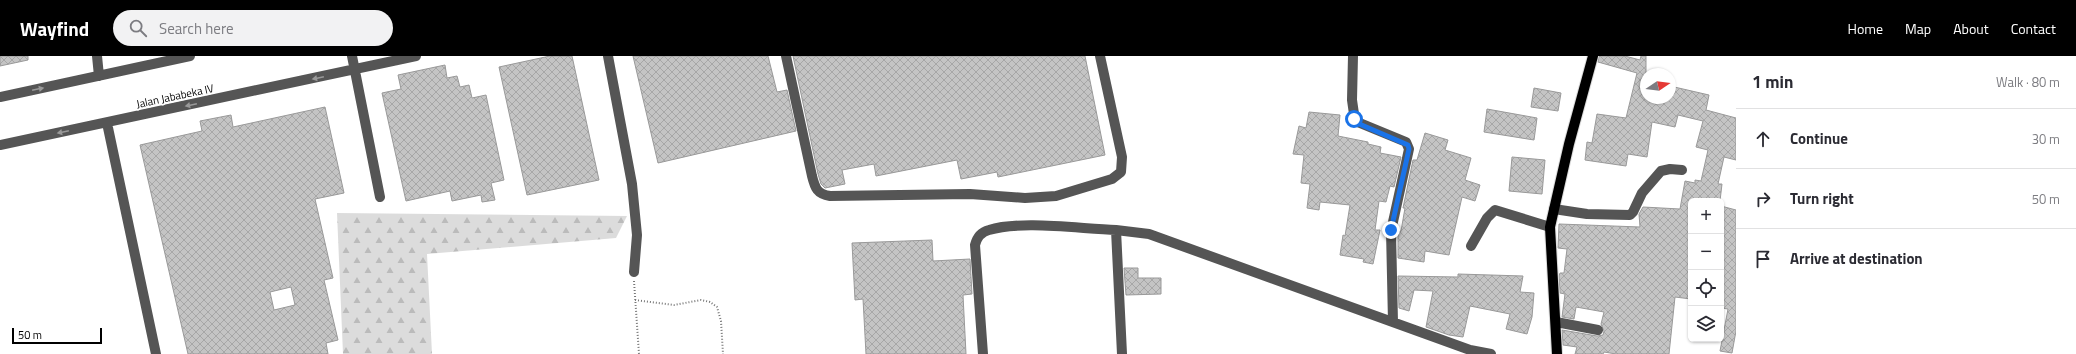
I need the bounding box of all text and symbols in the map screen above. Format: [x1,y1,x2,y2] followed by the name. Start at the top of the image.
[113,10,393,46] search box
[20,14,89,43] text: Wayfind
[127,17,149,39] icon: search
[159,17,234,40] text: Search here
[1848,18,1883,39] text: Home
[1905,18,1931,39] text: Map
[1953,18,1989,39] text: About
[2011,18,2056,39] text: Contact
[1640,68,1676,104] north arrow
[1752,69,1793,95] text: 1 min
[1996,72,2060,92] text: Walk · 80 m
[311,75,324,81] one-way arrow
[135,80,216,112] street label: Jalan Jababeka IV
[32,85,44,91] one-way arrow
[184,102,197,108] one-way arrow
[1345,110,1363,128] route start
[1790,127,1848,150] text: Continue
[1752,128,1774,150] icon: ahead
[57,129,70,135] one-way arrow
[2032,129,2060,149] text: 30 m
[1790,187,1854,210] text: Turn right
[1752,188,1774,210] icon: right
[2032,189,2060,209] text: 50 m
[1688,198,1724,342] map controls
[1688,198,1724,234] button: +
[1382,221,1400,239] route end
[1688,234,1724,270] button: −
[1790,247,1923,270] text: Arrive at destination
[1752,248,1774,270] icon: arrive
[1688,270,1724,306] button: locate
[1688,306,1724,342] button: layers
[12,326,102,345] scale bar
[18,327,42,343] text: 50 m

